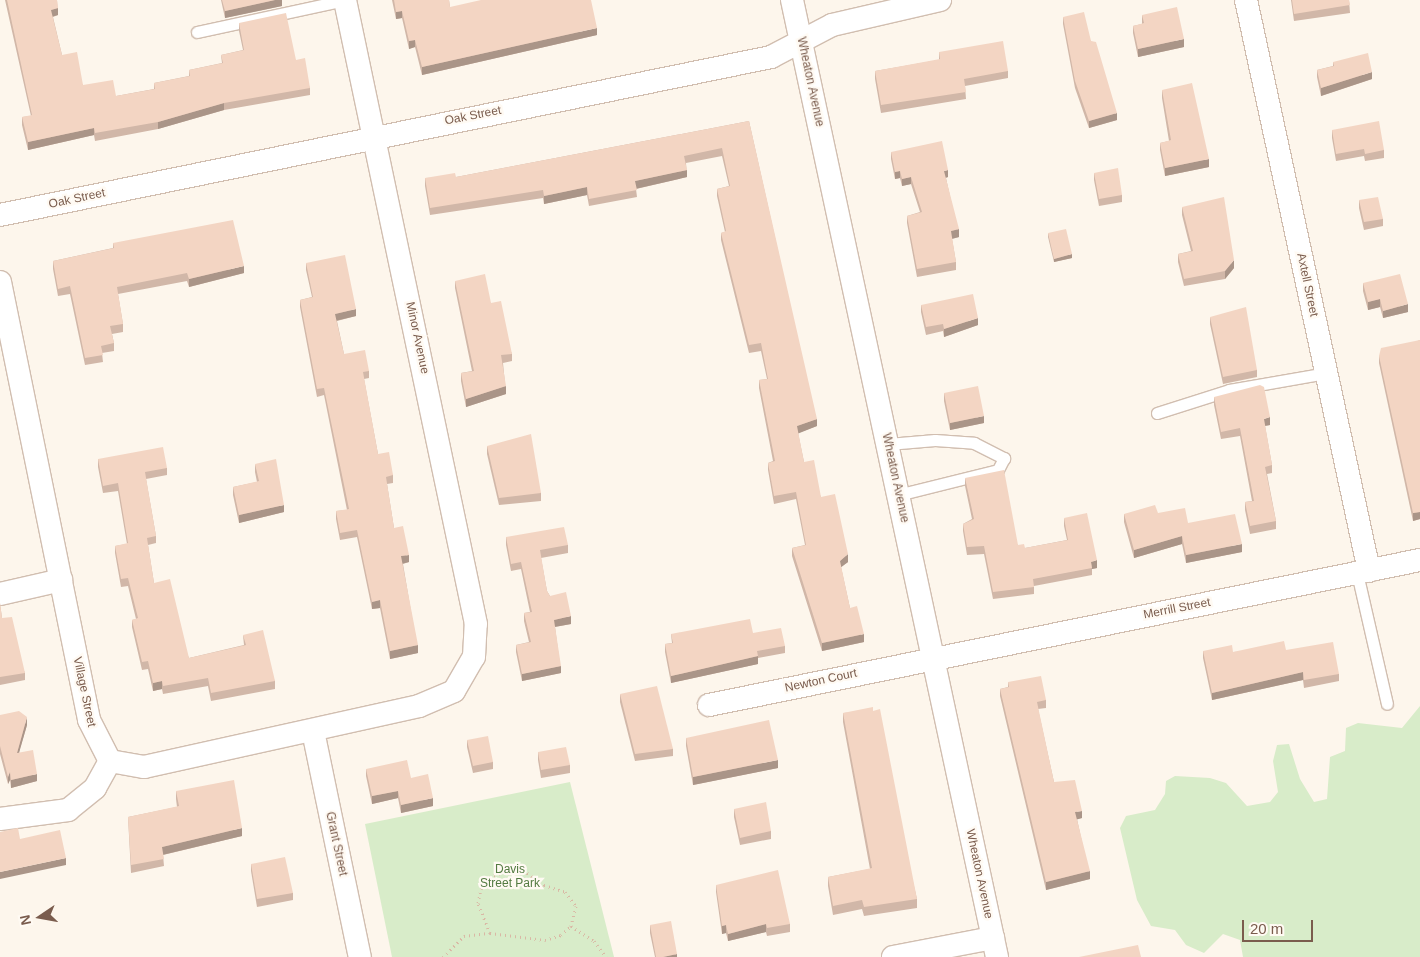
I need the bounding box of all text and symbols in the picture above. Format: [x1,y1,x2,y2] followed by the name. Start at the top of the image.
[793,36,827,128] street label: Wheaton Avenue
[443,103,503,129] street label: Oak Street
[47,186,107,212] street label: Oak Street
[1293,252,1321,318] street label: Axtell Street
[402,300,432,376] street label: Minor Avenue
[878,432,912,524] street label: Wheaton Avenue
[1142,595,1212,623] street label: Merrill Street
[70,656,98,728] street label: Village Street
[784,666,858,696] street label: Newton Court
[322,811,350,877] street label: Grant Street
[962,828,996,920] street label: Wheaton Avenue
[480,863,540,891] park label: Davis Street Park
[15,892,65,942] north arrow
[1245,910,1316,942] scale bar
[16,914,34,927] text: N
[1250,920,1283,937] text: 20 m

